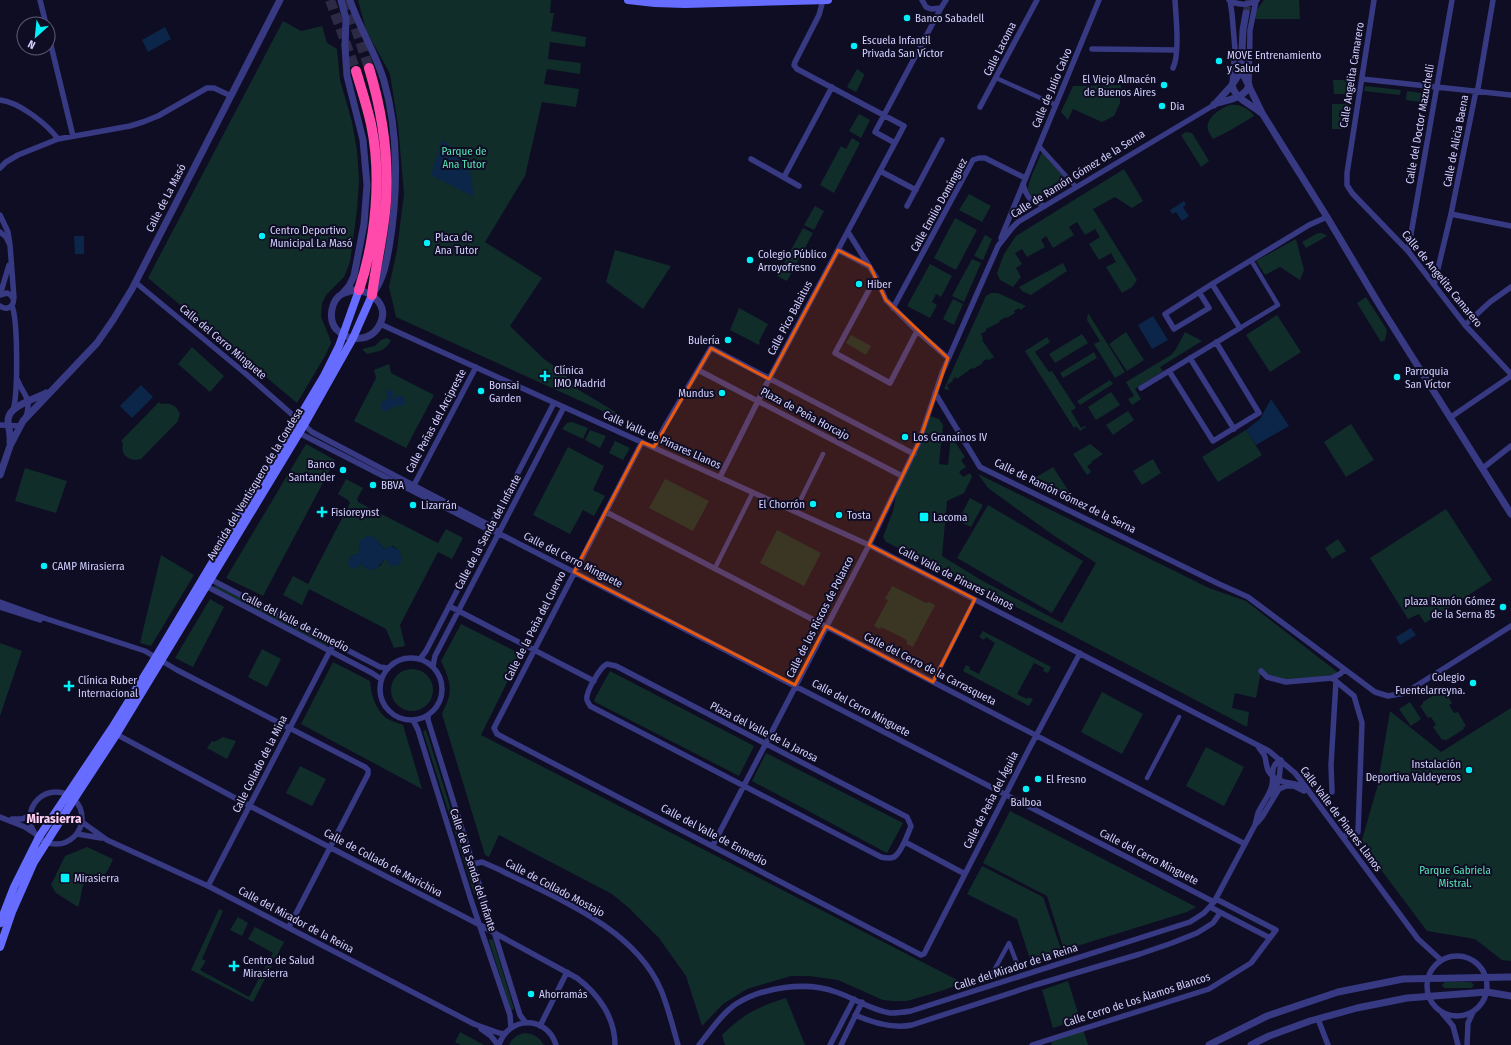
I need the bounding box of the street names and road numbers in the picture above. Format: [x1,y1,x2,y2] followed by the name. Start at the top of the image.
[981,20,1019,78] street label: Calle Lacoma
[1337,21,1367,129] street label: Calle Angelita Camarero
[1029,46,1075,130] street label: Calle de Julio Calvo
[1403,63,1437,185] street label: Calle del Doctor Mazuchelli
[1441,94,1471,188] street label: Calle de Alicia Baena
[1008,127,1148,221] street label: Calle de Ramón Gómez de la Serna
[908,156,970,254] street label: Calle Emilio Domínguez
[143,162,189,234] street label: Calle de La Masó
[1399,228,1485,330] street label: Calle de Angelita Camarero
[765,278,815,357] street label: Calle Pico Balaitus
[177,302,269,382] street label: Calle del Cerro Minguete
[403,367,469,475] street label: Calle Peñas del Arcipreste
[758,385,852,443] street label: Plaza de Peña Horcajo
[204,406,306,562] street label: Avenida del Ventisquero de la Condesa
[601,408,723,472] street label: Calle Valle de Pinares Llanos
[992,456,1138,536] street label: Calle de Ramón Gómez de la Serna
[452,472,524,592] street label: Calle de la Senda del Infante
[521,529,625,591] street label: Calle del Cerro Minguete
[896,543,1016,613] street label: Calle Valle de Pinares Llanos
[784,554,856,680] street label: Calle de los Riscos de Polanco
[502,569,569,683] street label: Calle de la Peña del Cuervo
[239,589,351,655] street label: Calle del Valle de Enmedio
[862,630,998,708] street label: Calle del Cerro de la Carrasqueta
[810,677,912,739] street label: Calle del Cerro Minguete
[708,699,820,765] street label: Plaza del Valle de la Jarosa
[230,713,290,815] street label: Calle Collado de la Mina
[960,749,1021,851] street label: Calle de Peña del Águila
[1297,764,1385,874] street label: Calle Valle de Pinares Llanos
[659,801,770,869] street label: Calle del Valle de Enmedio
[447,807,499,933] street label: Calle de la Senda del Infante
[322,826,444,900] street label: Calle de Collado de Marichiva
[1097,826,1201,888] street label: Calle del Cerro Minguete
[503,856,607,920] street label: Calle de Collado Mostajo
[236,884,356,956] street label: Calle del Mirador de la Reina
[953,941,1079,993] street label: Calle del Mirador de la Reina
[1062,969,1212,1030] street label: Calle Cerro de Los Álamos Blancos

